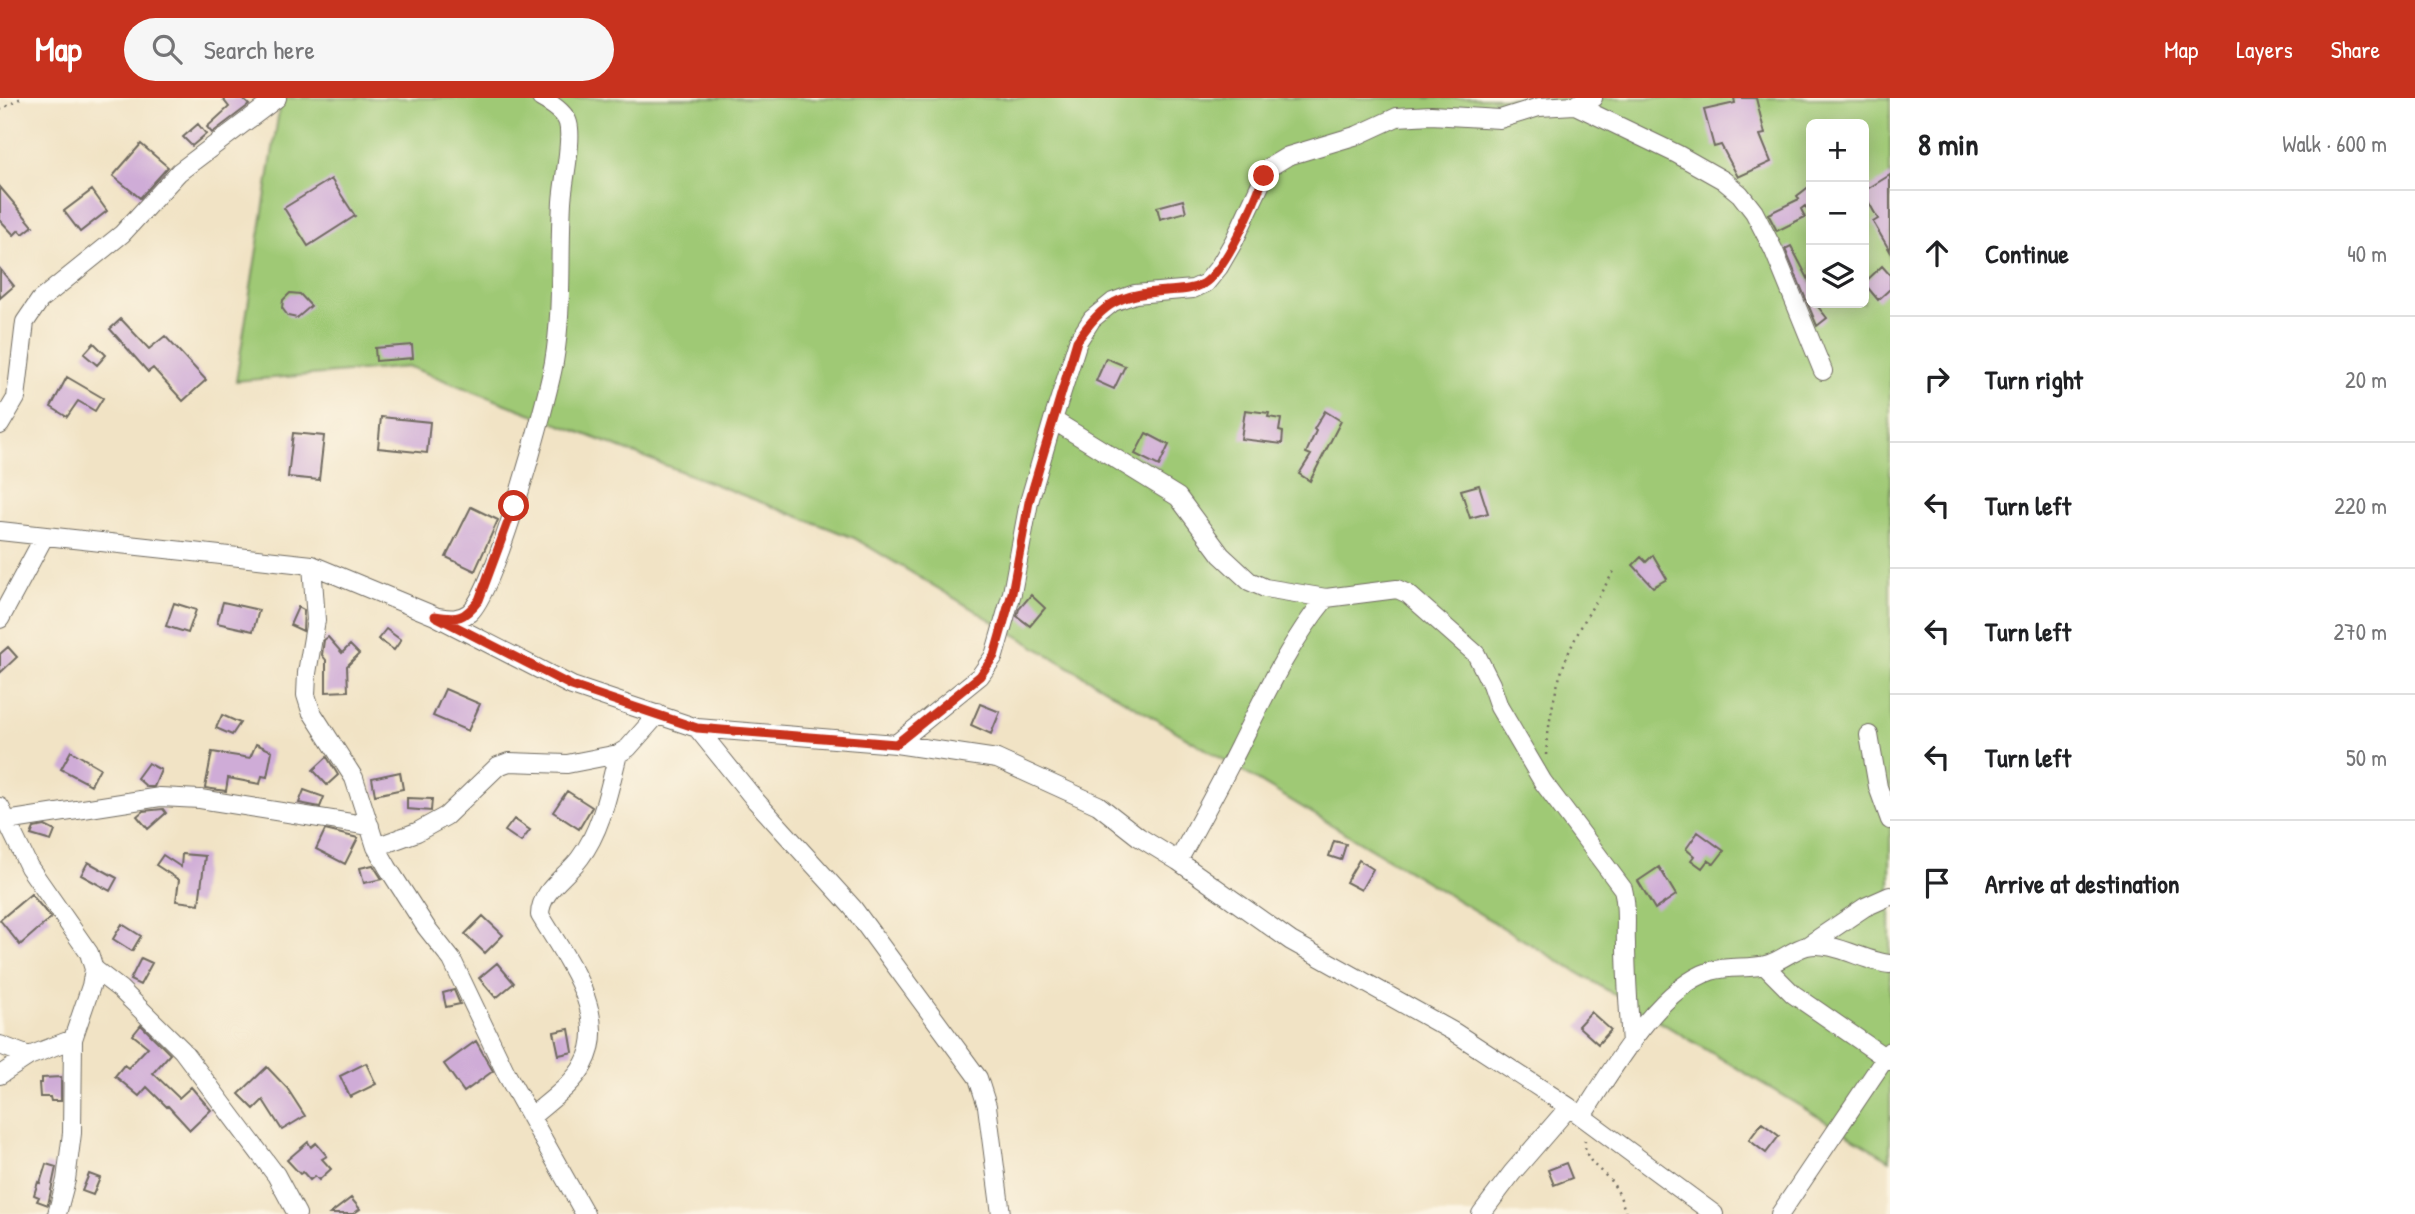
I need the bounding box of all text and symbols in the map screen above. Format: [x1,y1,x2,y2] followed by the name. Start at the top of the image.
[124,18,614,81] search box
[35,27,82,71] text: Map
[148,30,186,68] icon: search
[204,32,315,67] text: Search here
[2164,33,2198,65] text: Map
[2236,33,2293,65] text: Layers
[2331,33,2380,65] text: Share
[1806,119,1869,308] map controls
[1806,119,1869,182] button: +
[1918,124,1979,164] text: 8 min
[2282,128,2387,159] text: Walk · 600 m
[1248,160,1279,191] route end
[1806,182,1869,245] button: −
[1918,234,1956,272] icon: ahead
[1985,236,2069,271] text: Continue
[2347,238,2387,269] text: 40 m
[1806,245,1869,308] button: layers
[1918,360,1956,398] icon: right
[1985,362,2083,397] text: Turn right
[2345,364,2387,395] text: 20 m
[1918,486,1956,524] icon: left
[1985,488,2071,523] text: Turn left
[498,490,529,521] route start
[2334,490,2387,521] text: 220 m
[1918,612,1956,650] icon: left
[1985,614,2071,649] text: Turn left
[2334,616,2387,647] text: 270 m
[1918,738,1956,776] icon: left
[1985,740,2071,775] text: Turn left
[2346,742,2387,773] text: 50 m
[1918,864,1956,902] icon: arrive
[1985,866,2180,901] text: Arrive at destination

